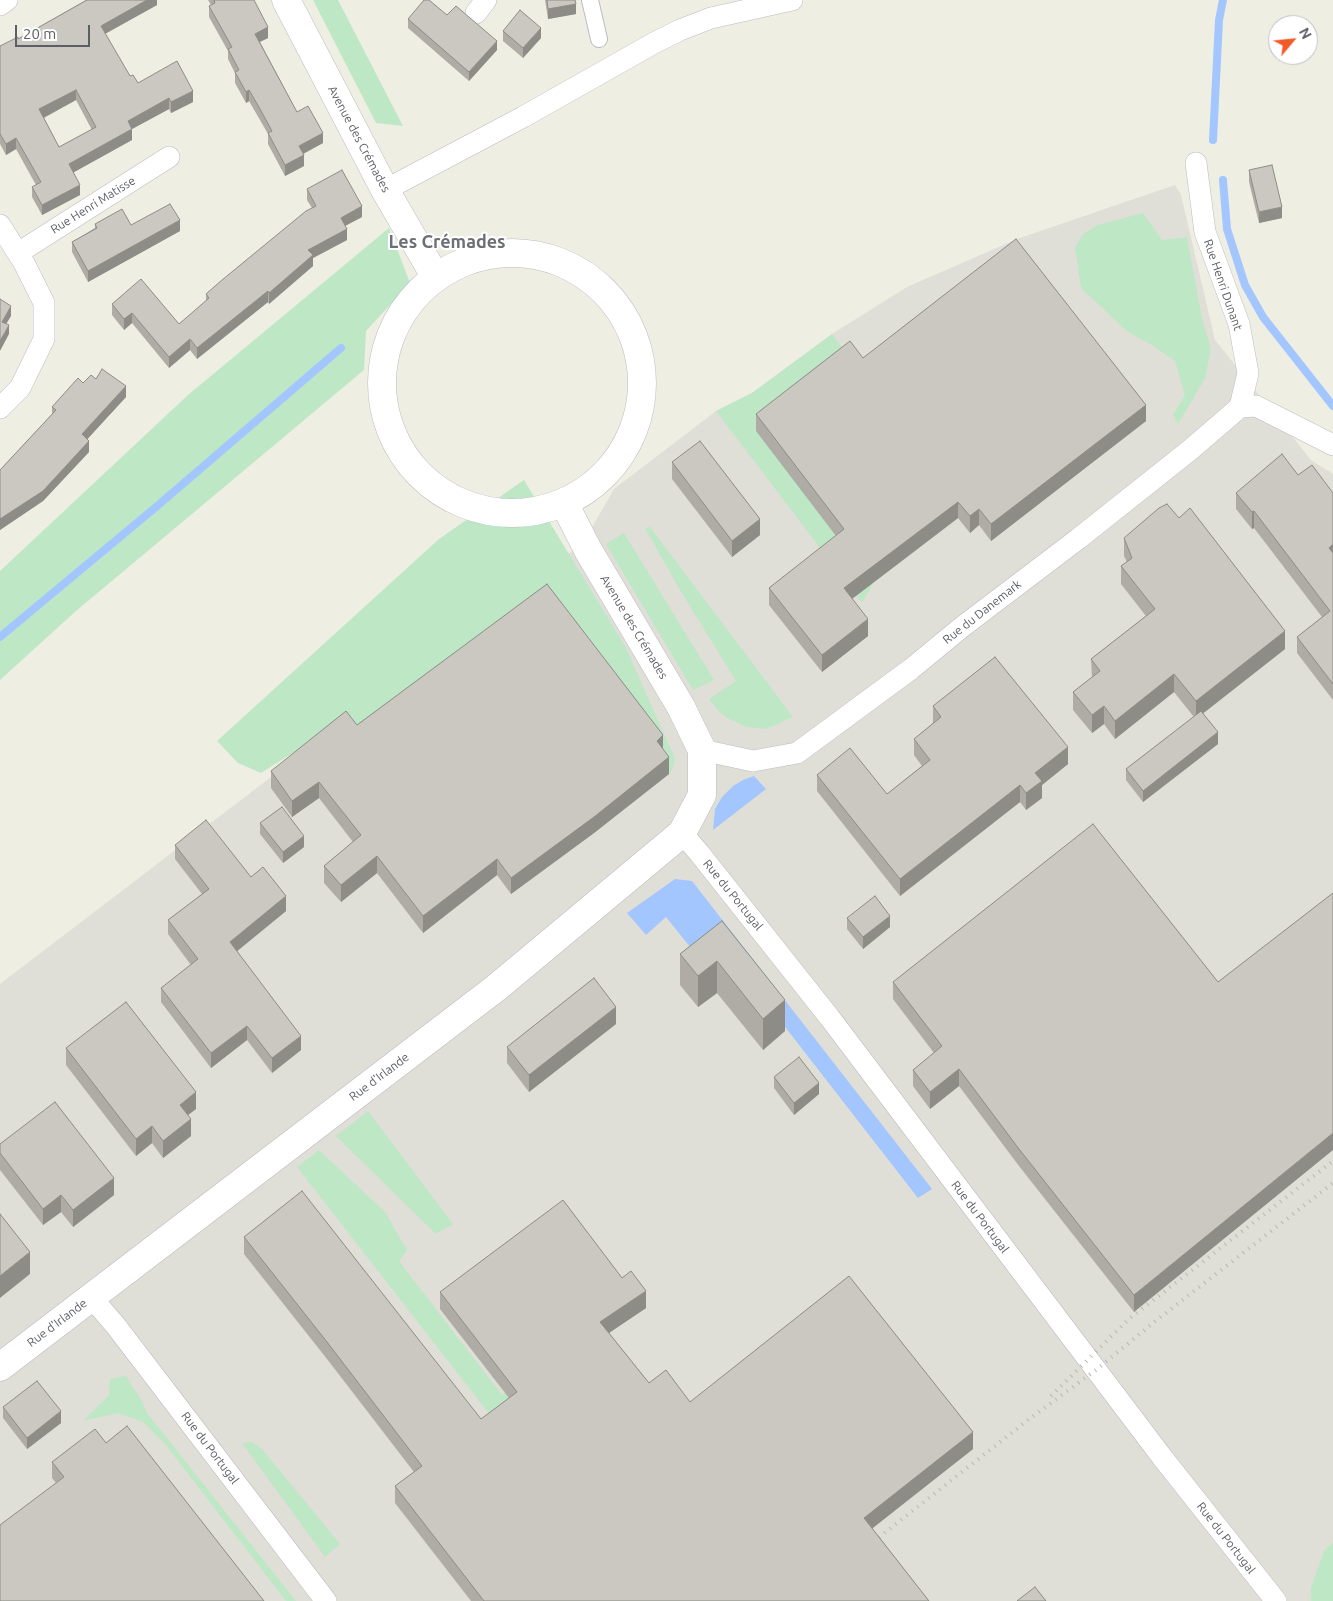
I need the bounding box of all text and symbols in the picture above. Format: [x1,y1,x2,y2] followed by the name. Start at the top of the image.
[18,15,92,47] scale bar
[1268,15,1318,65] north arrow
[23,25,56,42] text: 20 m
[1296,25,1315,42] text: N
[325,83,393,195] street label: Avenue des Crémades
[48,173,138,237] street label: Rue Henri Matisse
[388,231,506,253] district label: Les Crémades
[1201,237,1245,333] street label: Rue Henri Dunant
[597,572,671,682] street label: Avenue des Crémades
[940,577,1024,647] street label: Rue du Danemark
[700,857,766,933] street label: Rue du Portugal
[346,1050,412,1104] street label: Rue d'Irlande
[948,1178,1012,1256] street label: Rue du Portugal
[24,1296,90,1350] street label: Rue d'Irlande
[178,1409,242,1487] street label: Rue du Portugal
[1194,1499,1258,1577] street label: Rue du Portugal

